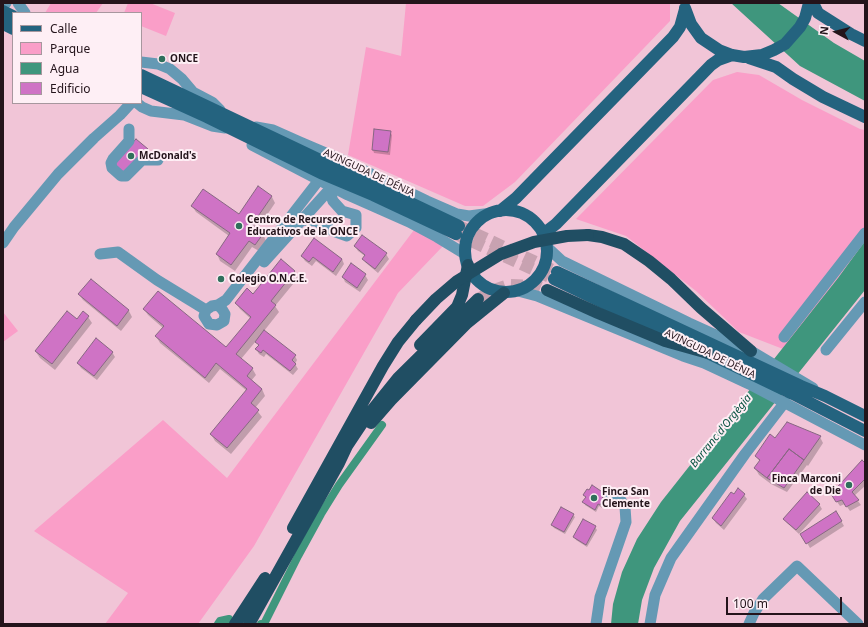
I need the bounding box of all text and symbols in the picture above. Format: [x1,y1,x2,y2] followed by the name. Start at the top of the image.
[12,12,142,104] legend
[816,12,856,52] north arrow
[50,20,77,37] text: Calle
[816,25,832,36] text: N
[50,40,90,57] text: Parque
[170,53,198,65] place label: ONCE
[157,54,167,64] marker: ONCE
[50,60,79,77] text: Agua
[50,80,91,97] text: Edificio
[321,147,417,199] street label: AVINGUDA DE DÉNIA
[139,150,196,162] place label: McDonald's
[126,151,136,161] marker: McDonald's
[247,214,358,238] place label: Centro de Recursos Educativos de la ONCE
[234,221,244,231] marker: Centro de Recursos Educativos de la ONCE
[229,273,307,285] place label: Colegio O.N.C.E.
[216,274,226,284] marker: Colegio O.N.C.E.
[663,327,757,381] street label: AVINGUDA DE DÉNIA
[688,392,754,470] water label: Barranc d'Orgègia
[772,473,841,496] place label: Finca Marconi de Die
[844,480,854,490] marker: Finca Marconi de Die
[602,486,650,510] place label: Finca San Clemente
[589,493,599,503] marker: Finca San Clemente
[728,589,844,615] scale bar
[733,595,768,612] text: 100 m

